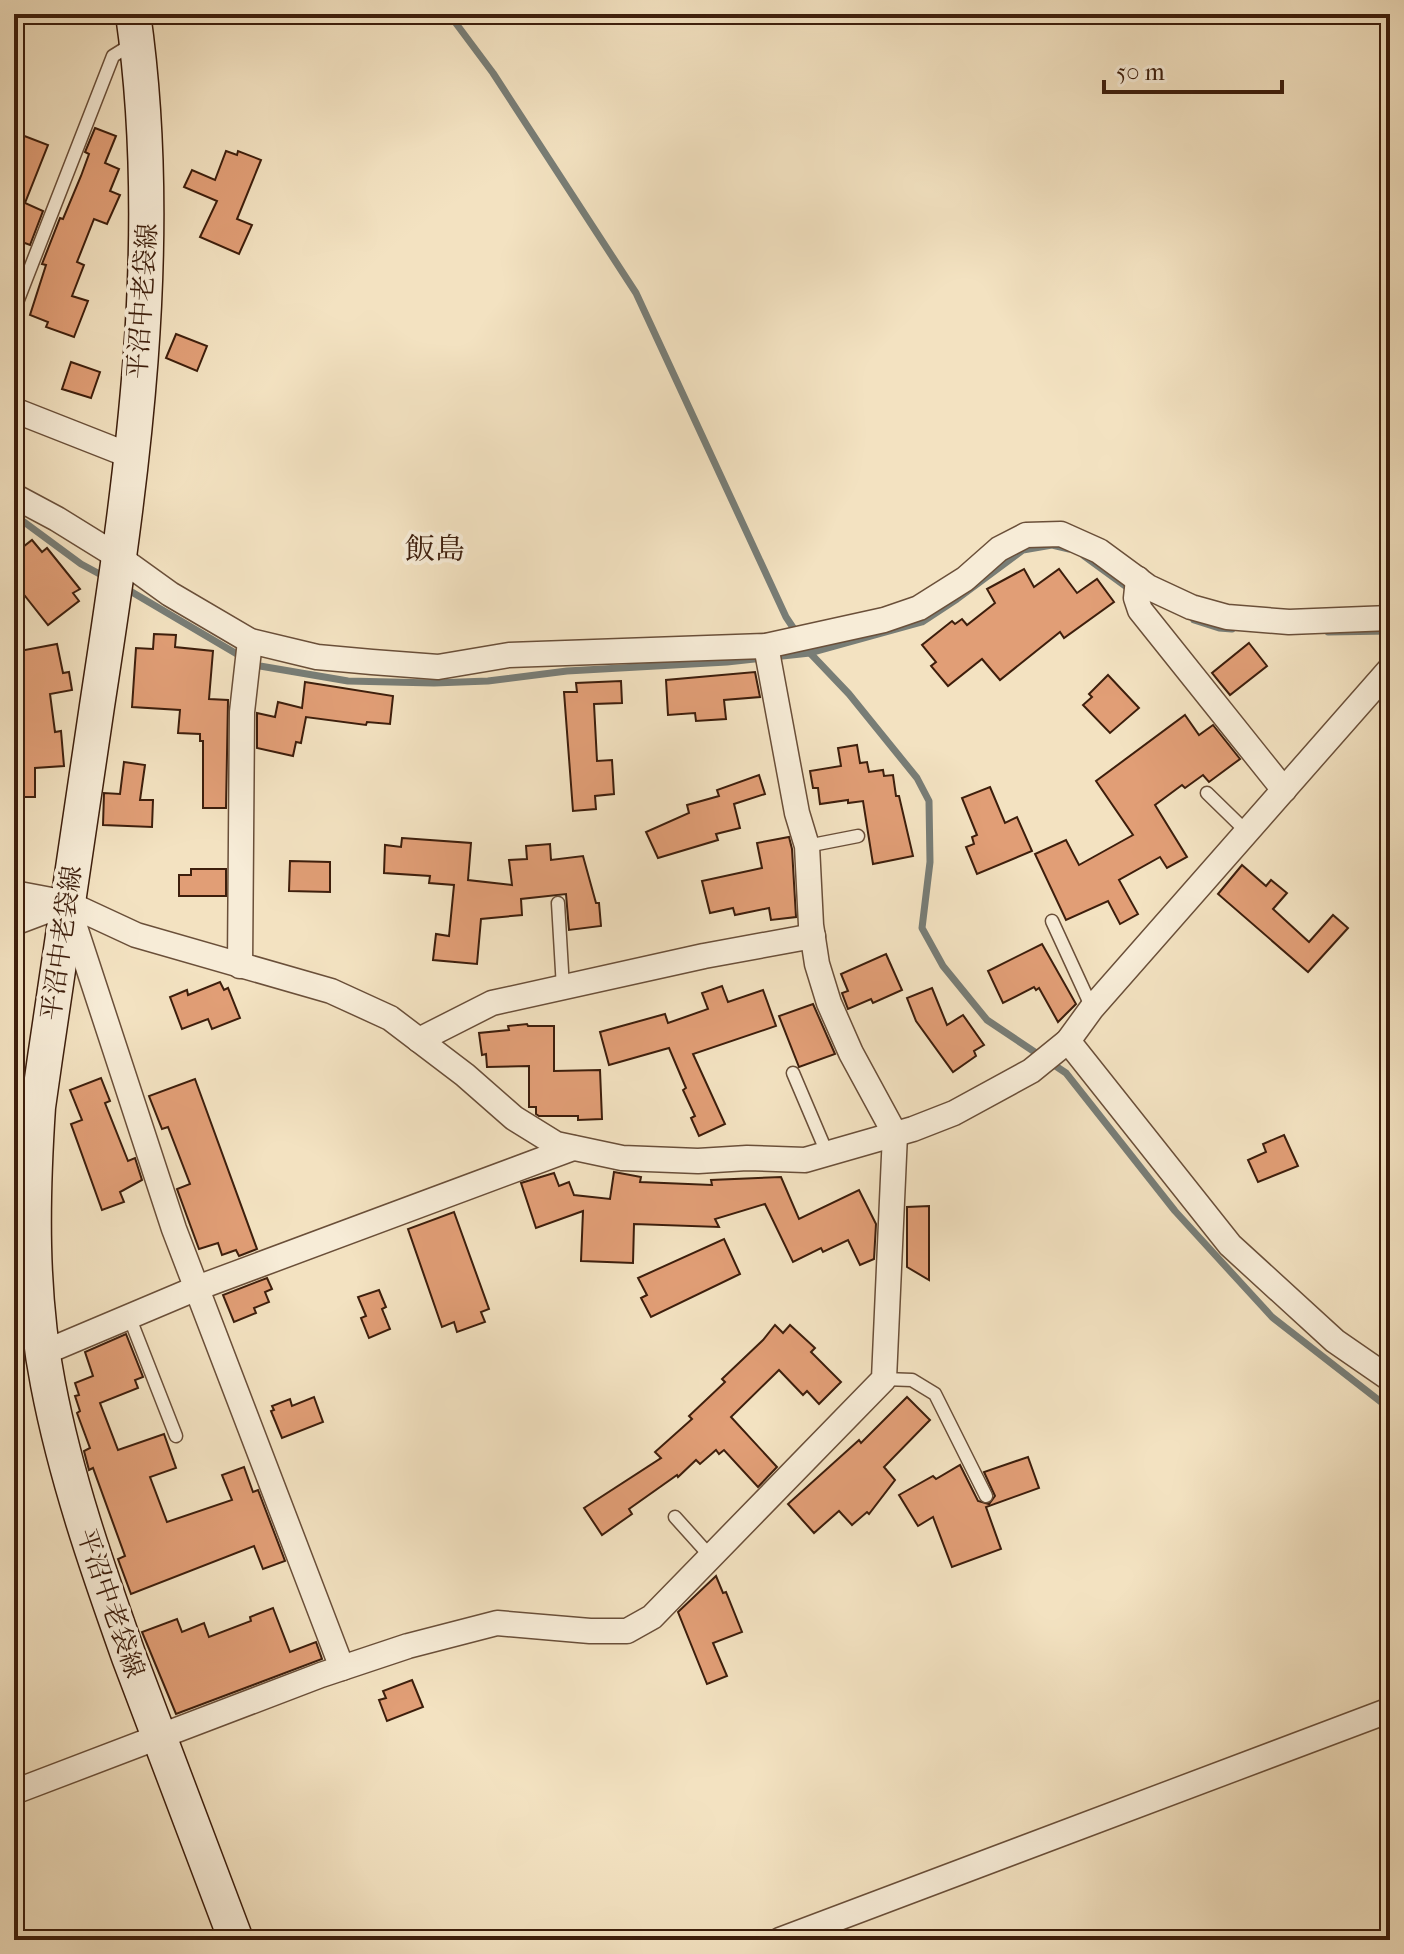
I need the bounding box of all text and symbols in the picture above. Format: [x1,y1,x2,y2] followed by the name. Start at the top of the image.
[1104,44,1282,94] scale bar
[1116,58,1165,86] text: 50 m
[122,222,163,380] street label: 平沼中老袋線
[405,532,465,567] district label: 飯島
[35,864,88,1022] street label: 平沼中老袋線
[70,1524,151,1682] street label: 平沼中老袋線

